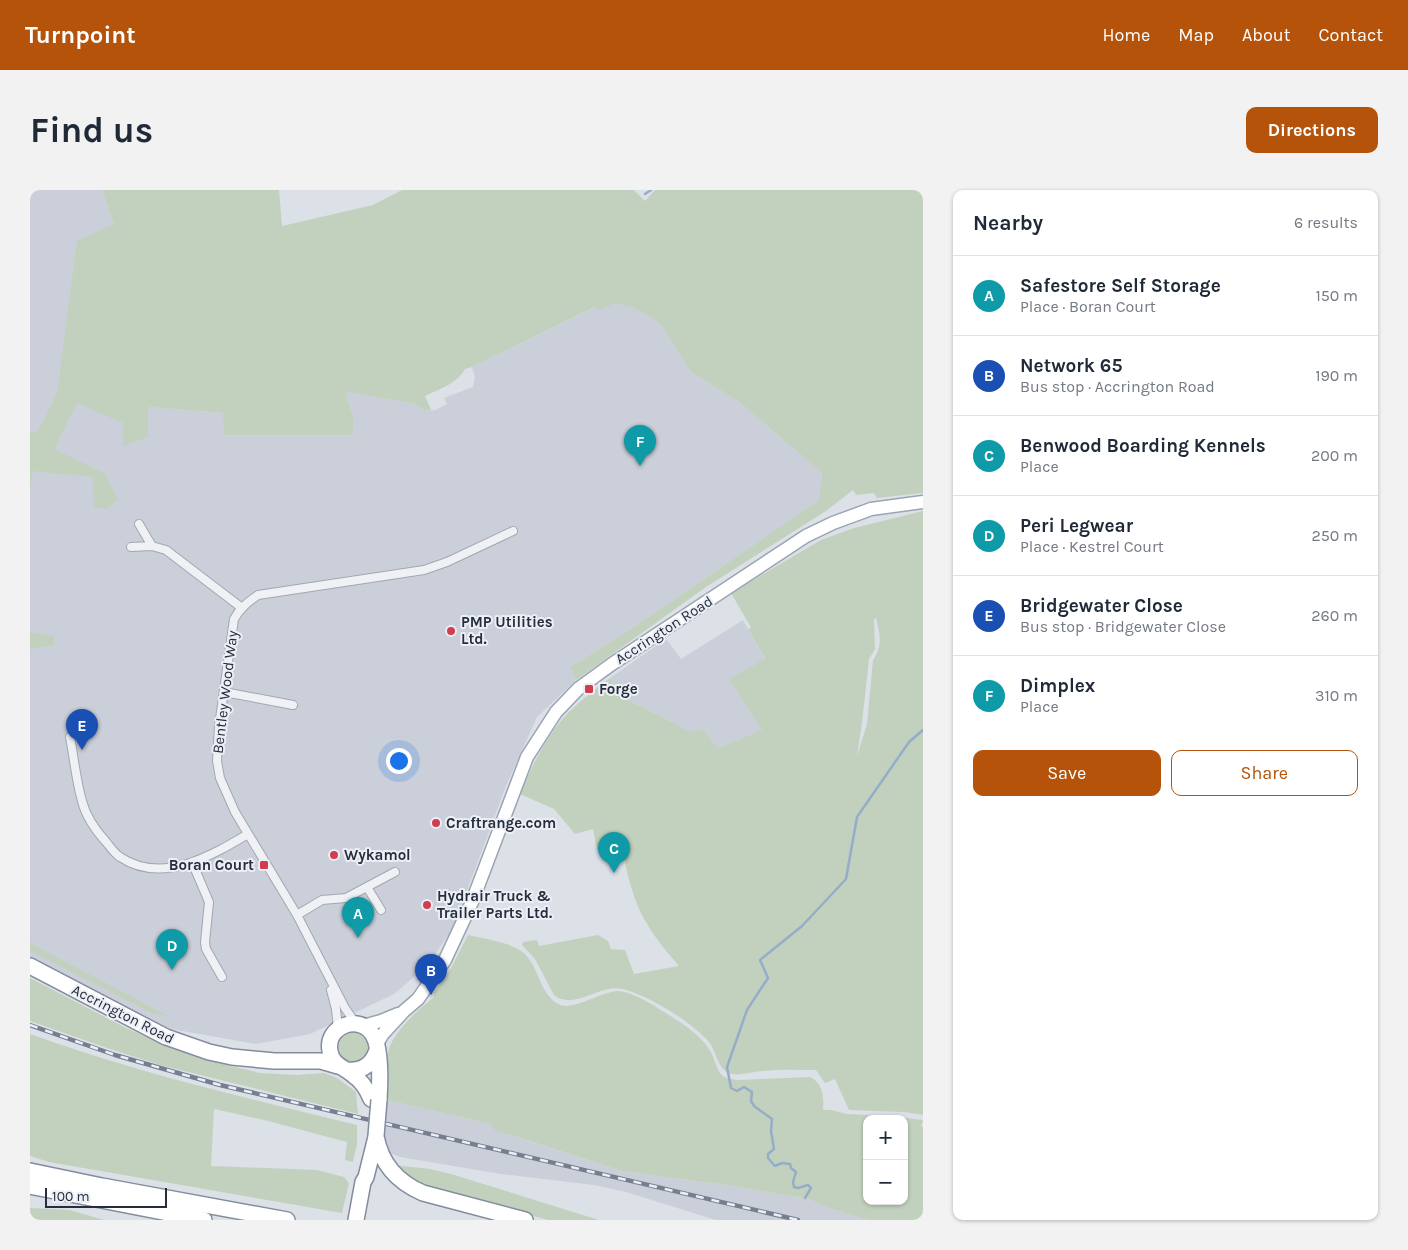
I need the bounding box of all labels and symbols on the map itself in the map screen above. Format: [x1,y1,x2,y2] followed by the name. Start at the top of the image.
[624,425,656,466] pin: F
[612,592,716,668] street label: Accrington Road
[461,613,553,648] place label: PMP Utilities Ltd.
[445,625,457,637] marker: PMP Utilities Ltd.
[209,629,241,755] street label: Bentley Wood Way
[599,680,638,698] place label: Forge
[583,683,595,695] marker: Forge
[66,709,98,750] pin: E
[386,748,412,774] your location
[446,814,556,832] place label: Craftrange.com
[430,817,442,829] marker: Craftrange.com
[598,832,630,873] pin: C
[344,846,411,864] place label: Wykamol
[328,849,340,861] marker: Wykamol
[169,856,254,874] place label: Boran Court
[258,859,270,871] marker: Boran Court
[437,887,552,922] place label: Hydrair Truck & Trailer Parts Ltd.
[342,897,374,938] pin: A
[421,899,433,911] marker: Hydrair Truck & Trailer Parts Ltd.
[156,929,188,970] pin: D
[415,954,447,995] pin: B
[69,980,177,1048] street label: Accrington Road
[45,1185,168,1208] scale bar

